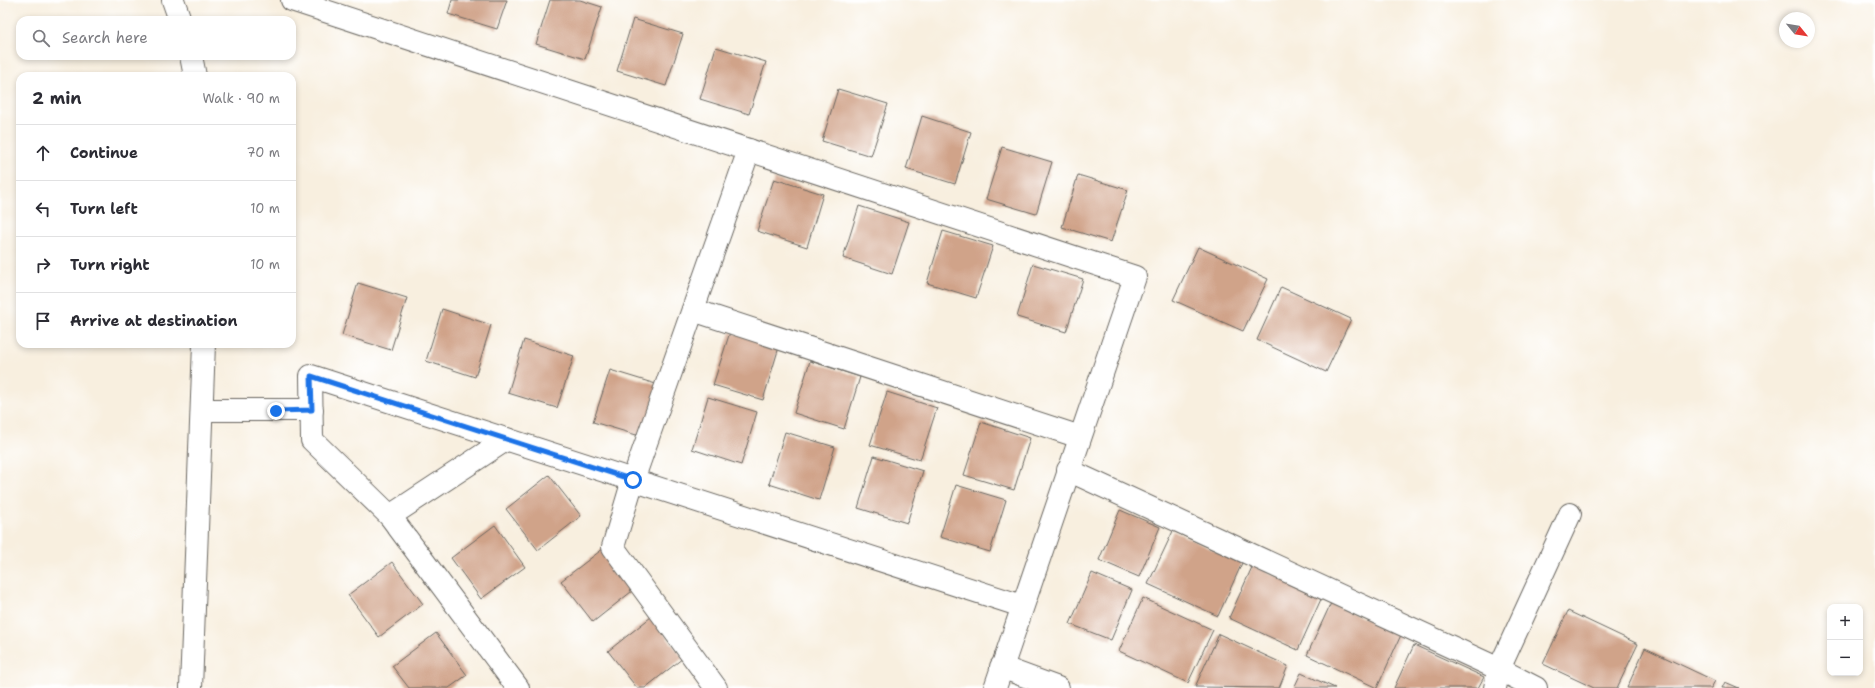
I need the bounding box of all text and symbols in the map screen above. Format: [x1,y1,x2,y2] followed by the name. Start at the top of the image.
[1779,12,1815,48] north arrow
[16,16,296,60] search box
[30,27,52,49] icon: search
[62,28,148,48] text: Search here
[32,87,82,109] text: 2 min
[202,90,280,107] text: Walk · 90 m
[32,142,54,164] icon: ahead
[70,143,138,163] text: Continue
[246,144,280,161] text: 70 m
[32,198,54,220] icon: left
[70,199,138,219] text: Turn left
[250,200,280,217] text: 10 m
[32,254,54,276] icon: right
[70,255,150,275] text: Turn right
[250,256,280,273] text: 10 m
[32,310,54,332] icon: arrive
[70,311,238,331] text: Arrive at destination
[267,402,285,420] route end
[624,471,642,489] route start
[1827,604,1863,676] map controls
[1827,604,1863,640] button: +
[1827,640,1863,676] button: −

